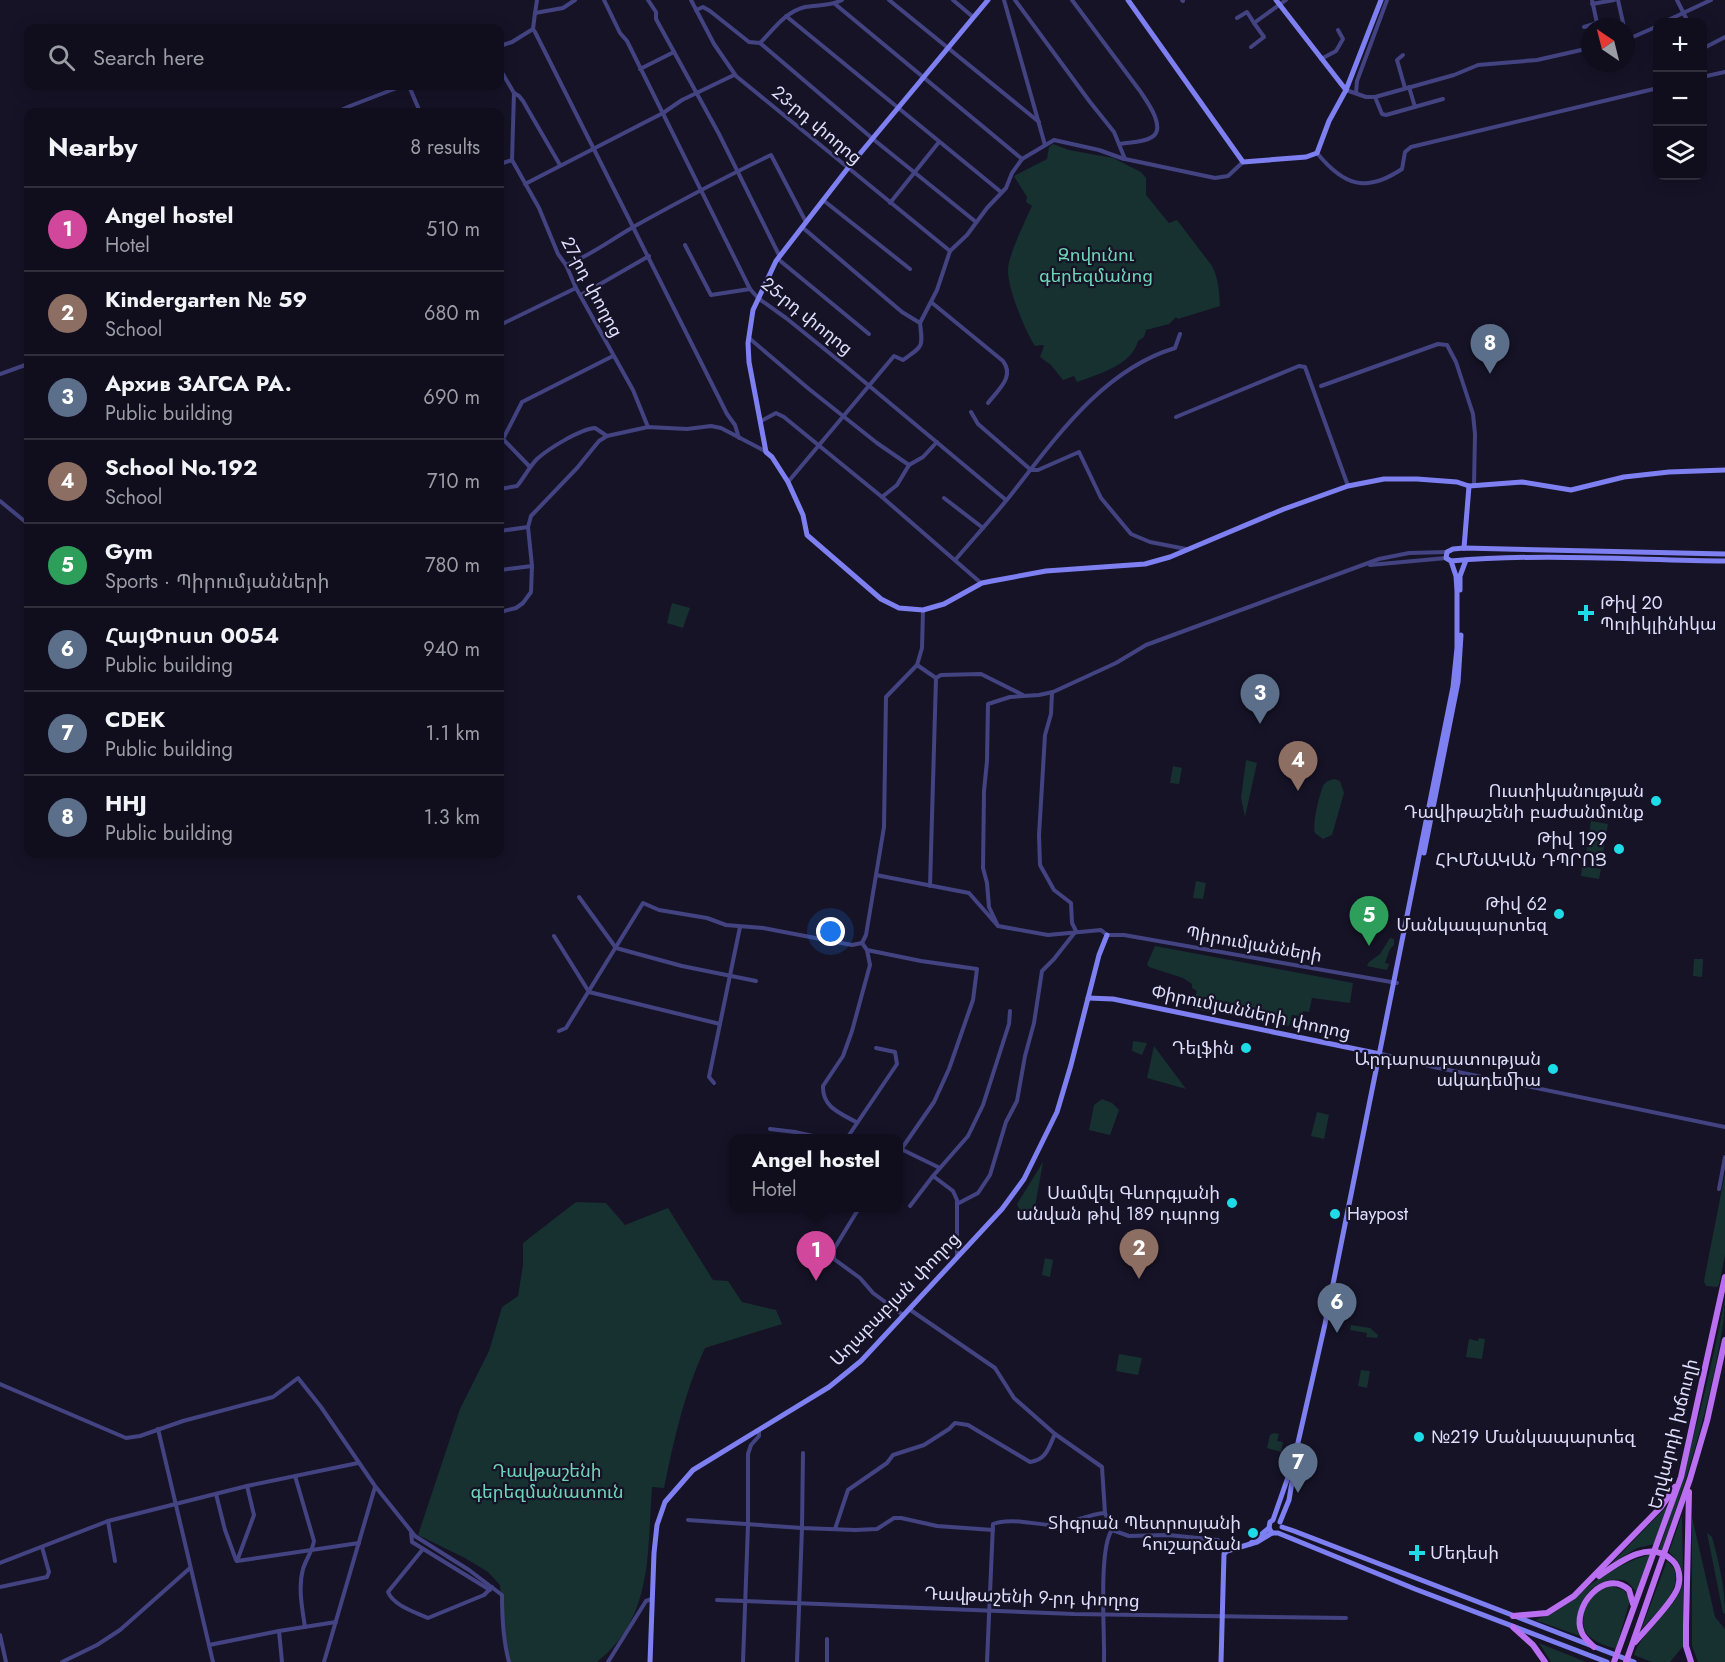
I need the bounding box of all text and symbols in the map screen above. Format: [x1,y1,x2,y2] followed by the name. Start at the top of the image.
[1581,18,1635,72] north arrow
[1653,18,1707,180] map controls
[1653,18,1707,72] button: +
[24,24,504,90] search box
[45,41,78,74] icon: search
[93,41,204,73] text: Search here
[1653,72,1707,126] button: −
[766,79,868,171] street label: 23-րդ փողոց
[1653,126,1707,180] button: layers
[48,128,137,166] text: Nearby
[410,133,480,162] text: 8 results
[105,199,233,231] text: Angel hostel
[62,215,73,244] text: 1
[426,215,480,244] text: 510 m
[105,231,150,260] text: Hotel
[555,232,629,342] street label: 27-րդ փողոց
[1039,242,1153,289] park label: Զովունու գերեզմանոց
[756,271,858,361] street label: 25-րդ փողոց
[105,283,307,315] text: Kindergarten № 59
[61,299,74,328] text: 2
[424,299,480,328] text: 680 m
[105,315,162,344] text: School
[1470,324,1510,374] pin: 8
[105,367,292,399] text: Архив ЗАГСА РА.
[61,383,74,412] text: 3
[423,383,480,412] text: 690 m
[105,399,233,428] text: Public building
[105,451,257,483] text: School No.192
[61,467,74,496] text: 4
[427,467,480,496] text: 710 m
[105,483,162,512] text: School
[105,535,153,567] text: Gym
[61,551,74,580] text: 5
[425,551,480,580] text: 780 m
[105,567,329,596] text: Sports · Պիրումյանների
[1600,590,1717,637] place label: Թիվ 20 Պոլիկլինիկա
[1577,604,1595,622] marker: Թիվ 20 Պոլիկլինիկա
[105,619,279,651] text: ՀայՓոստ 0054
[61,635,74,664] text: 6
[423,635,480,664] text: 940 m
[105,651,233,680] text: Public building
[1240,674,1280,724] pin: 3
[105,703,165,735] text: CDEK
[61,719,74,748] text: 7
[426,719,480,748] text: 1.1 km
[105,735,233,764] text: Public building
[1278,742,1318,791] pin: 4
[1404,778,1644,825] place label: Ուստիկանության Դավիթաշենի բաժանմունք
[105,787,147,819] text: HHJ
[1649,794,1663,808] marker: Ուստիկանության Դավիթաշենի բաժանմունք
[61,803,74,832] text: 8
[424,803,480,832] text: 1.3 km
[105,819,233,848] text: Public building
[1435,826,1607,873] place label: Թիվ 199 ՀԻՄՆԱԿԱՆ ԴՊՐՈՑ
[1612,842,1626,856] marker: Թիվ 199 ՀԻՄՆԱԿԱՆ ԴՊՐՈՑ
[1396,891,1548,938] place label: Թիվ 62 Մանկապարտեզ
[1350,896,1388,946] pin: 5
[1552,907,1566,921] marker: Թիվ 62 Մանկապարտեզ
[816,917,845,946] your location
[1184,919,1324,969] street label: Պիրումյանների
[1149,978,1353,1046] street label: Փիրումյանների փողոց
[1172,1035,1234,1061] place label: Դելֆին
[1239,1041,1253,1055] marker: Դելֆին
[1355,1046,1541,1093] place label: Արդարադատության ակադեմիա
[1546,1062,1560,1076] marker: Արդարադատության ակադեմիա
[729,1134,903,1212] popup
[752,1143,880,1175] text: Angel hostel
[752,1175,797,1204] text: Hotel
[1016,1180,1220,1227] place label: Սամվել Գևորգյանի անվան թիվ 189 դպրոց
[1225,1196,1239,1210] marker: Սամվել Գևորգյանի անվան թիվ 189 դպրոց
[1347,1201,1409,1227] place label: Haypost
[1328,1207,1342,1221] marker: Haypost
[824,1226,966,1372] street label: Աղաբաբյան փողոց
[1120,1230,1158,1279] pin: 2
[796,1232,836,1281] pin: 1
[1318,1284,1356,1333] pin: 6
[1642,1356,1704,1512] street label: Եղվարդի խճուղի
[1431,1424,1636,1450] place label: №219 Մանկապարտեզ
[1412,1430,1426,1444] marker: №219 Մանկապարտեզ
[1278,1444,1318,1493] pin: 7
[470,1458,624,1505] park label: Դավթաշենի գերեզմանատուն
[1048,1510,1241,1557] place label: Տիգրան Պետրոսյանի հուշարձան
[1246,1526,1260,1540] marker: Տիգրան Պետրոսյանի հուշարձան
[1430,1540,1499,1566] place label: Մեդեսի
[1408,1544,1426,1562] marker: Մեդեսի
[924,1580,1140,1614] street label: Դավթաշենի 9-րդ փողոց

